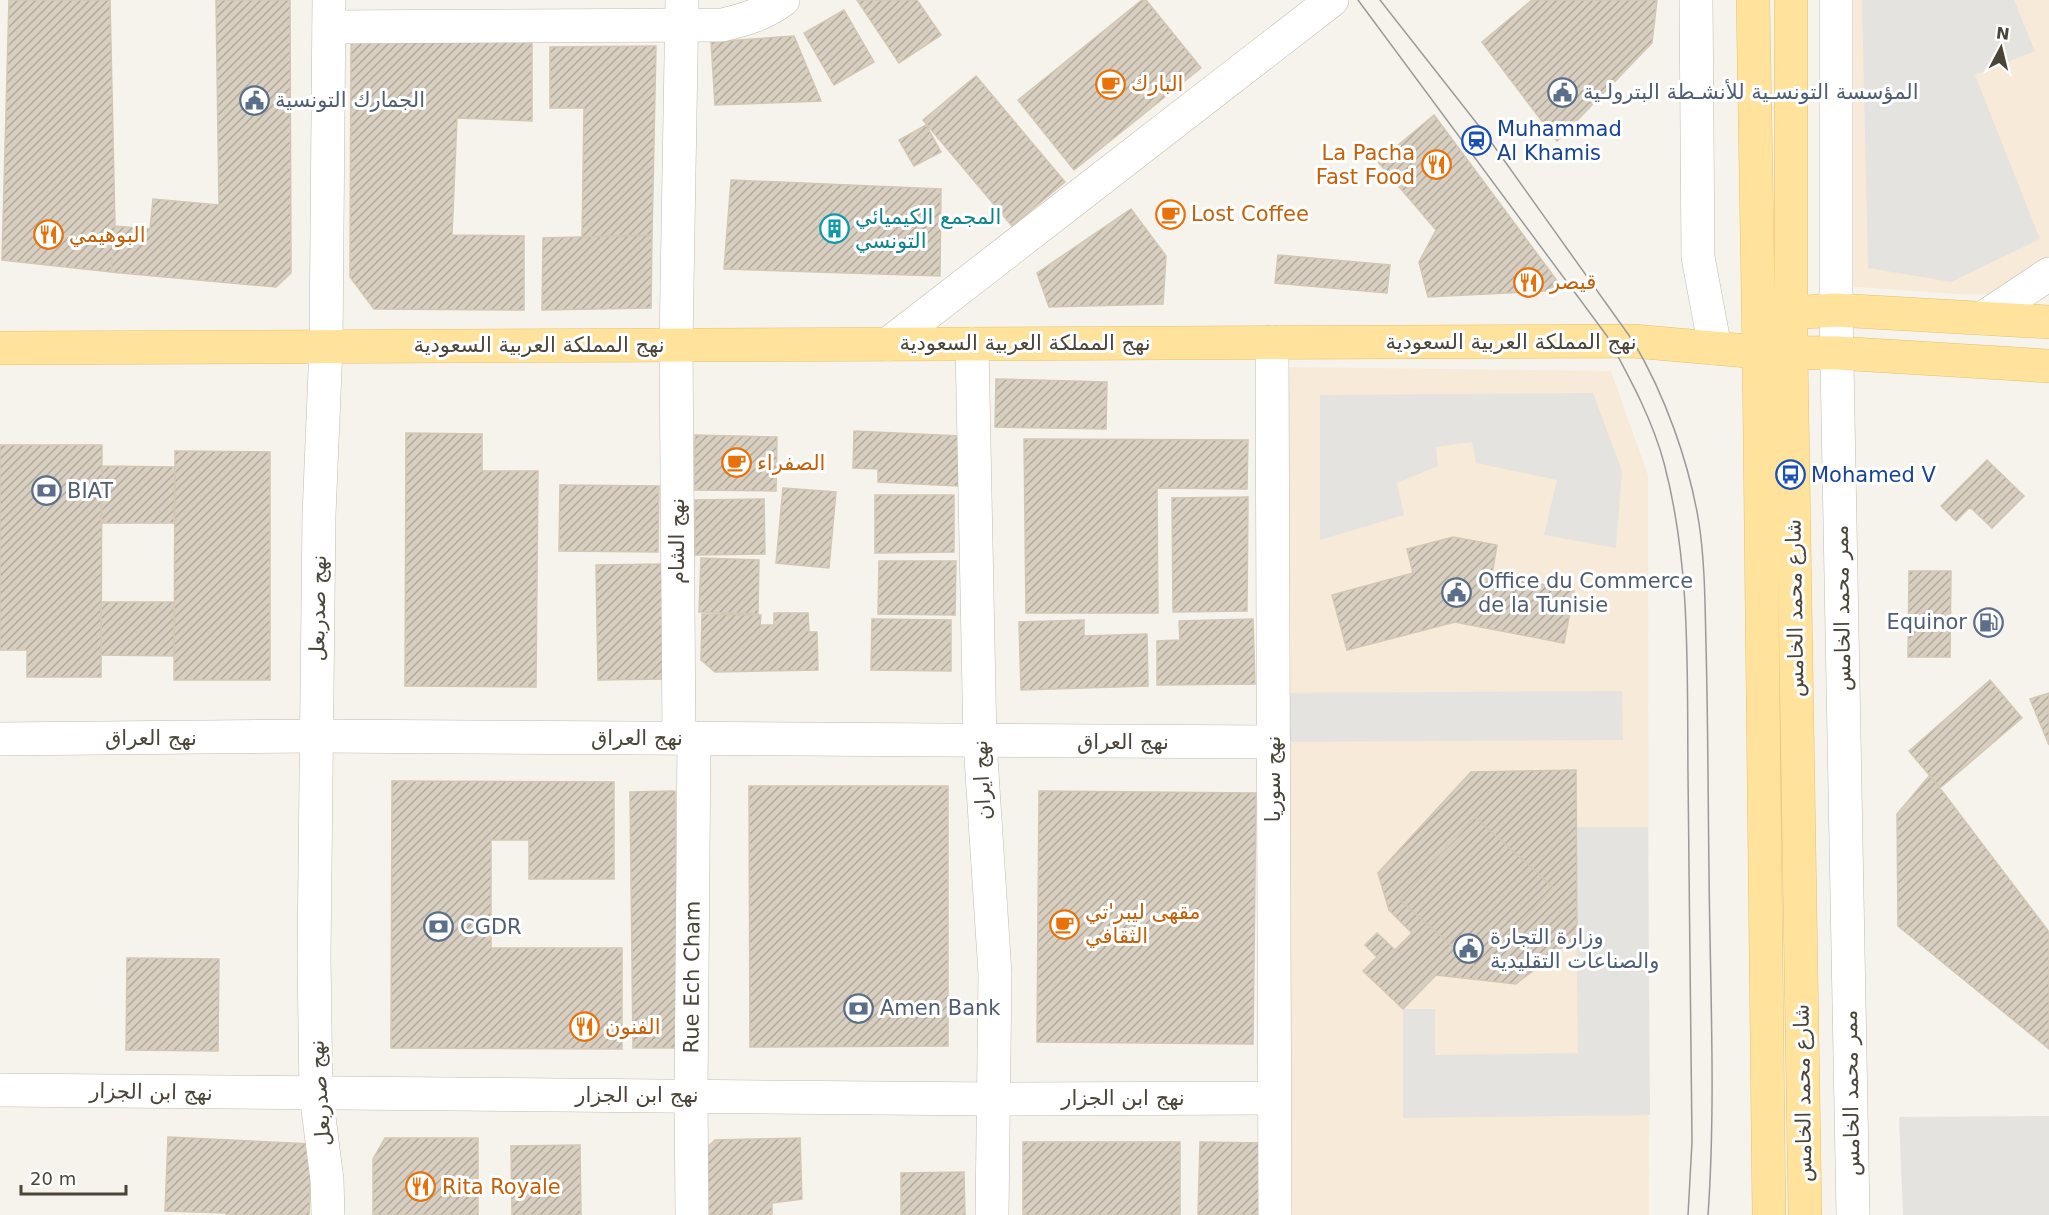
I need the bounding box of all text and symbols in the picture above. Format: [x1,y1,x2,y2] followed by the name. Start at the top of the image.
[1971,18,2031,78] north arrow
[1995,23,2011,44] text: N
[1094,68,1126,100] cafe icon: البارك
[1131,72,1183,96] place label: البارك
[1546,76,1578,108] public building icon: المؤسسة التونسـية للأنشـطة البترولـية
[1583,79,1919,104] place label: المؤسسة التونسـية للأنشـطة البترولـية
[238,84,270,116] public building icon: الجمارك التونسية
[275,88,425,112] place label: الجمارك التونسية
[1497,117,1622,165] place label: Muhammad Al Khamis
[1460,125,1492,157] station icon: Muhammad Al Khamis
[1316,141,1415,189] place label: La Pacha Fast Food
[1420,149,1452,181] restaurant icon: La Pacha Fast Food
[1154,198,1186,230] cafe icon: Lost Coffee
[1191,202,1309,226] place label: Lost Coffee
[855,205,1001,253] place label: المجمع الكيميائي التونسي
[818,213,850,245] building icon: المجمع الكيميائي التونسي
[32,219,64,251] restaurant icon: البوهيمي
[69,223,145,247] place label: البوهيمي
[1513,266,1545,298] restaurant icon: قيصر
[1549,270,1596,294] place label: قيصر
[1385,330,1637,354] street label: نهج المملكة العربية السعودية
[899,331,1151,355] street label: نهج المملكة العربية السعودية
[413,333,665,357] street label: نهج المملكة العربية السعودية
[720,447,752,479] cafe icon: الصفراء
[757,451,825,475] place label: الصفراء
[1774,459,1806,491] bus stop icon: Mohamed V
[1811,463,1937,487] place label: Mohamed V
[30,475,62,507] bank icon: BIAT
[67,479,113,503] place label: BIAT
[665,498,689,584] street label: نهج الشام
[1781,519,1809,697] street label: شارع محمد الخامس
[1829,525,1855,691] street label: ممر محمد الخامس
[305,554,331,662] street label: نهج صدربعل
[1478,569,1693,617] place label: Office du Commerce de la Tunisie
[1441,577,1473,609] public building icon: Office du Commerce de la Tunisie
[1972,606,2004,638] fuel station icon: Equinor
[1886,610,1967,634] place label: Equinor
[105,726,197,750] street label: نهج العراق
[591,726,683,750] street label: نهج العراق
[1077,730,1169,754] street label: نهج العراق
[1261,736,1285,822] street label: نهج سوريا
[968,739,996,821] street label: نهج ايران
[1085,900,1201,948] place label: مقهى ليبر'تي الثقافي
[679,901,705,1053] street label: Rue Ech Cham
[1048,908,1080,940] cafe icon: مقهى ليبر'تي الثقافي
[423,911,455,943] bank icon: CGDR
[460,915,522,939] place label: CGDR
[1490,925,1659,973] place label: وزارة التجارة والصناعات التقليدية
[1453,933,1485,965] public building icon: وزارة التجارة والصناعات التقليدية
[843,992,875,1024] bank icon: Amen Bank
[880,996,1001,1020] place label: Amen Bank
[1789,1004,1817,1182] street label: شارع محمد الخامس
[1838,1010,1864,1176] street label: ممر محمد الخامس
[568,1011,600,1043] restaurant icon: الفنون
[605,1015,660,1039] place label: الفنون
[304,1039,336,1147] street label: نهج صدربعل
[88,1079,213,1105] street label: نهج ابن الجزار
[574,1083,699,1107] street label: نهج ابن الجزار
[1060,1086,1185,1110] street label: نهج ابن الجزار
[21,1158,126,1196] scale bar
[30,1168,76,1189] text: 20 m
[405,1171,437,1203] restaurant icon: Rita Royale
[442,1175,561,1199] place label: Rita Royale

